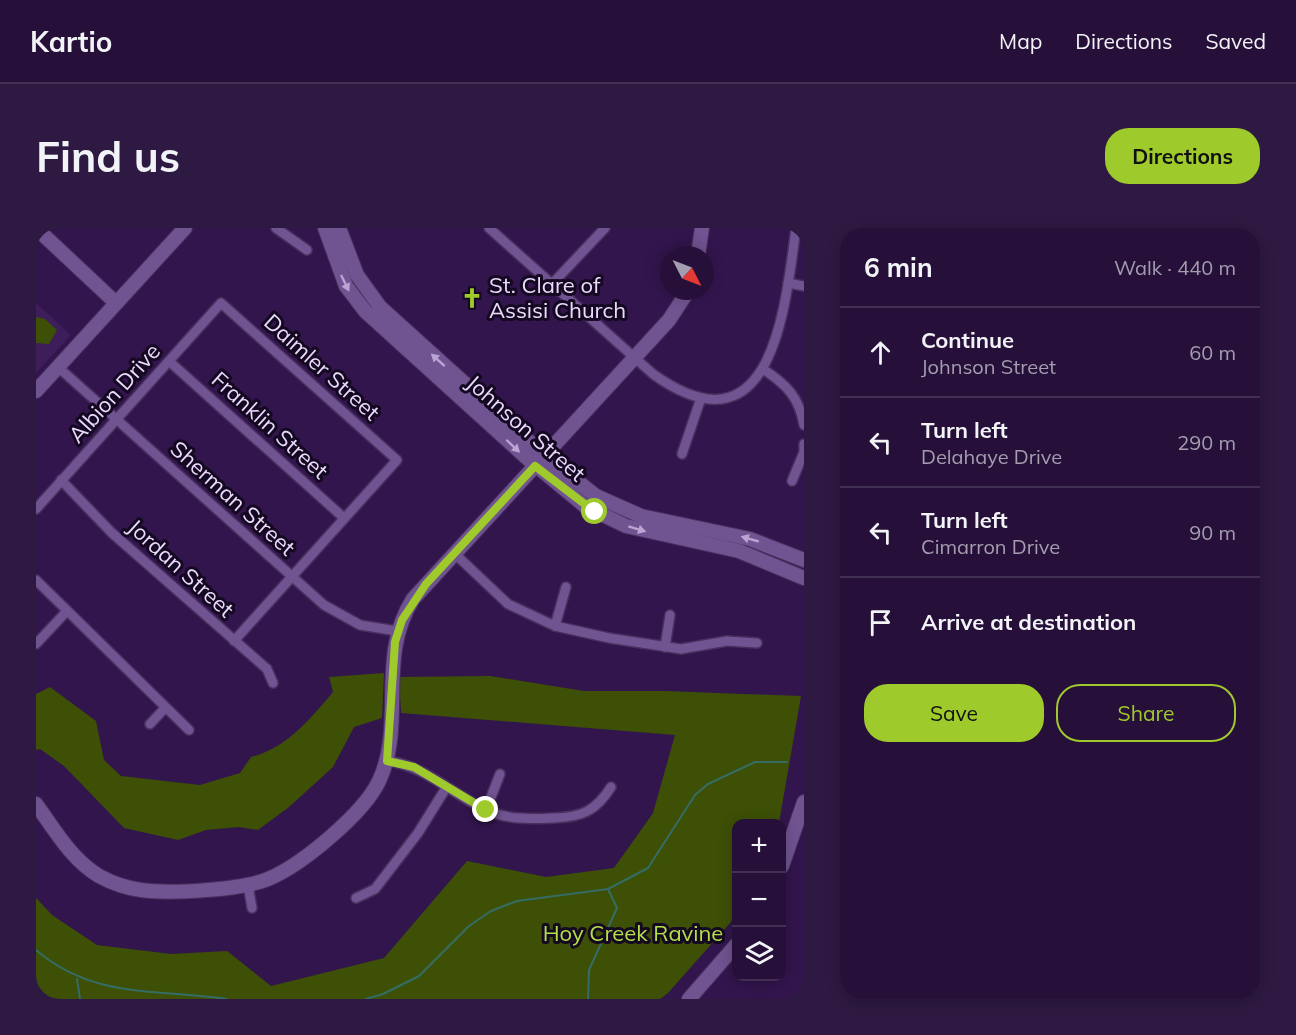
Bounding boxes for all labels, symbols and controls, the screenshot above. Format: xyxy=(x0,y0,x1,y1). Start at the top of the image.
text: Kartio xyxy=(30,24,112,59)
text: Map xyxy=(999,28,1042,54)
text: Directions xyxy=(1075,28,1172,54)
text: Saved xyxy=(1205,28,1266,54)
button: Directions xyxy=(1105,128,1260,184)
text: Find us xyxy=(36,130,180,183)
north arrow xyxy=(660,246,714,300)
text: 6 min xyxy=(864,251,933,284)
text: Walk · 440 m xyxy=(1114,255,1236,280)
place label: St. Clare of Assisi Church xyxy=(489,271,626,324)
one-way arrow xyxy=(341,274,350,291)
church icon: St. Clare of Assisi Church xyxy=(460,286,484,310)
street label: Daimler Street xyxy=(258,308,386,426)
text: Continue xyxy=(921,326,1014,354)
icon: ahead xyxy=(864,336,897,369)
street label: Albion Drive xyxy=(62,337,166,449)
text: 60 m xyxy=(1189,340,1236,365)
one-way arrow xyxy=(431,353,446,367)
text: Johnson Street xyxy=(921,354,1056,379)
street label: Franklin Street xyxy=(206,365,334,485)
street label: Johnson Street xyxy=(461,369,591,487)
text: Turn left xyxy=(921,416,1008,444)
icon: left xyxy=(864,426,897,459)
text: 290 m xyxy=(1177,430,1236,455)
street label: Sherman Street xyxy=(165,435,301,562)
one-way arrow xyxy=(505,439,520,452)
text: Delahaye Drive xyxy=(921,444,1062,469)
route start xyxy=(581,498,607,524)
text: Turn left xyxy=(921,506,1008,534)
street label: Jordan Street xyxy=(122,513,240,623)
icon: left xyxy=(864,516,897,549)
text: 90 m xyxy=(1189,520,1236,545)
one-way arrow xyxy=(628,525,646,534)
one-way arrow xyxy=(741,534,759,543)
text: Cimarron Drive xyxy=(921,534,1060,559)
icon: arrive xyxy=(864,606,897,639)
text: Arrive at destination xyxy=(921,608,1136,636)
button: Save xyxy=(864,684,1044,742)
button: Share xyxy=(1056,684,1236,742)
route end xyxy=(472,796,498,822)
map controls xyxy=(732,819,786,981)
button: + xyxy=(732,819,786,873)
button: − xyxy=(732,873,786,927)
park label: Hoy Creek Ravine xyxy=(543,919,723,947)
button: layers xyxy=(732,927,786,981)

